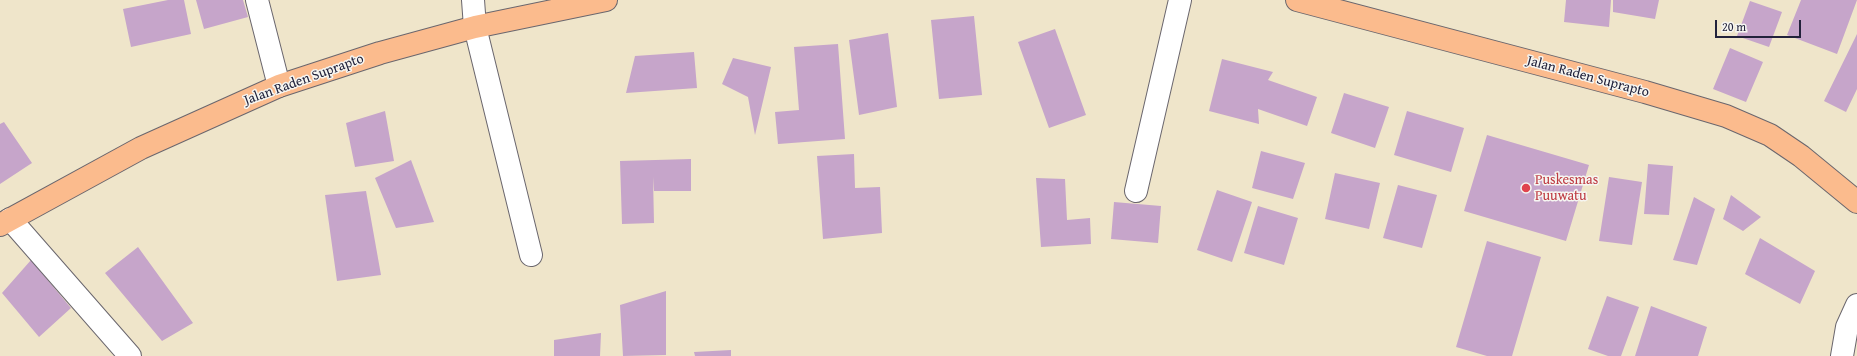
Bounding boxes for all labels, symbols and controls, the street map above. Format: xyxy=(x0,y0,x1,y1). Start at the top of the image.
scale bar xyxy=(1717,12,1803,38)
text: 20 m xyxy=(1722,18,1746,35)
street label: Jalan Raden Suprapto xyxy=(242,51,366,109)
street label: Jalan Raden Suprapto xyxy=(1525,53,1651,101)
place label: Puskesmas Puuwatu xyxy=(1535,172,1598,204)
marker: Puskesmas Puuwatu xyxy=(1520,182,1532,194)

